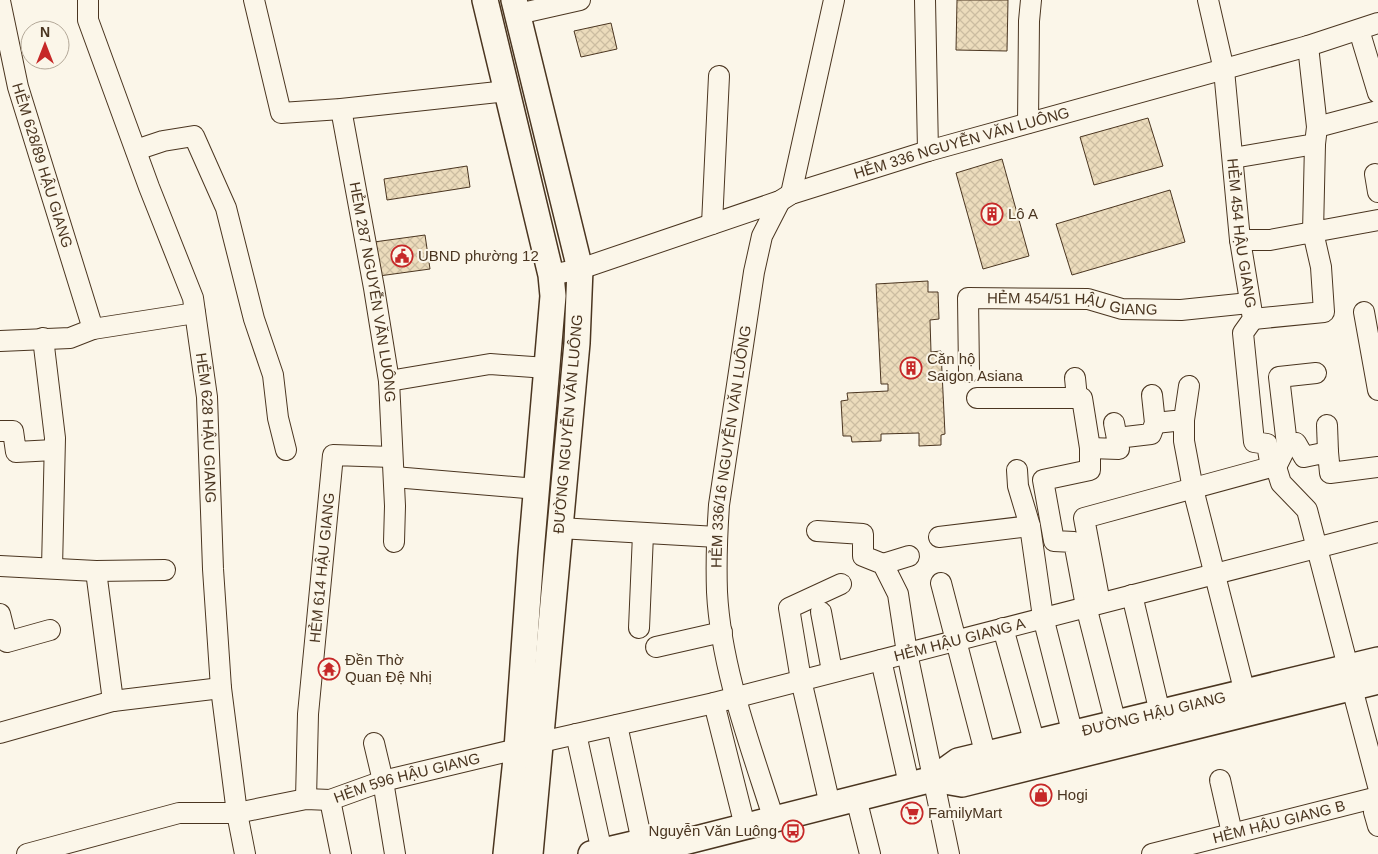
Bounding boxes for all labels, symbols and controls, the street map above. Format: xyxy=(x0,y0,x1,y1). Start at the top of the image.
north arrow xyxy=(20,20,70,70)
text: N xyxy=(40,24,50,40)
street label: HẺM 628/89 HẬU GIANG xyxy=(9,81,76,250)
street label: HẺM 336 NGUYỄN VĂN LUÔNG xyxy=(852,103,1071,182)
street label: HẺM 454 HẬU GIANG xyxy=(1224,157,1260,309)
street label: HẺM 287 NGUYỄN VĂN LUÔNG xyxy=(347,180,399,403)
building icon: Lô A xyxy=(980,202,1004,226)
place label: Lô A xyxy=(1008,205,1038,222)
public building icon: UBND phường 12 xyxy=(390,244,414,268)
place label: UBND phường 12 xyxy=(418,247,539,264)
street label: HẺM 454/51 HẬU GIANG xyxy=(987,289,1158,318)
street label: ĐƯỜNG NGUYỄN VĂN LUÔNG xyxy=(549,314,586,534)
street label: HẺM 336/16 NGUYỄN VĂN LUÔNG xyxy=(708,324,754,568)
place label: Căn hộ Saigon Asiana xyxy=(927,350,1024,384)
street label: HẺM 628 HẬU GIANG xyxy=(193,352,220,504)
building icon: Căn hộ Saigon Asiana xyxy=(899,356,923,380)
street label: HẺM 614 HẬU GIANG xyxy=(306,492,337,644)
street label: HẺM HẬU GIANG A xyxy=(892,614,1027,664)
place label: Đền Thờ Quan Đệ Nhị xyxy=(345,651,432,685)
temple icon: Đền Thờ Quan Đệ Nhị xyxy=(317,657,341,681)
street label: ĐƯỜNG HẬU GIANG xyxy=(1080,688,1227,739)
street label: HẺM 596 HẬU GIANG xyxy=(331,749,481,806)
shop icon: Hogi xyxy=(1029,783,1053,807)
place label: Hogi xyxy=(1057,786,1088,803)
street label: HẺM HẬU GIANG B xyxy=(1211,797,1347,846)
supermarket icon: FamilyMart xyxy=(900,801,924,825)
place label: FamilyMart xyxy=(928,804,1003,821)
bus stop icon: Nguyễn Văn Luông xyxy=(781,819,805,843)
place label: Nguyễn Văn Luông xyxy=(649,822,777,839)

